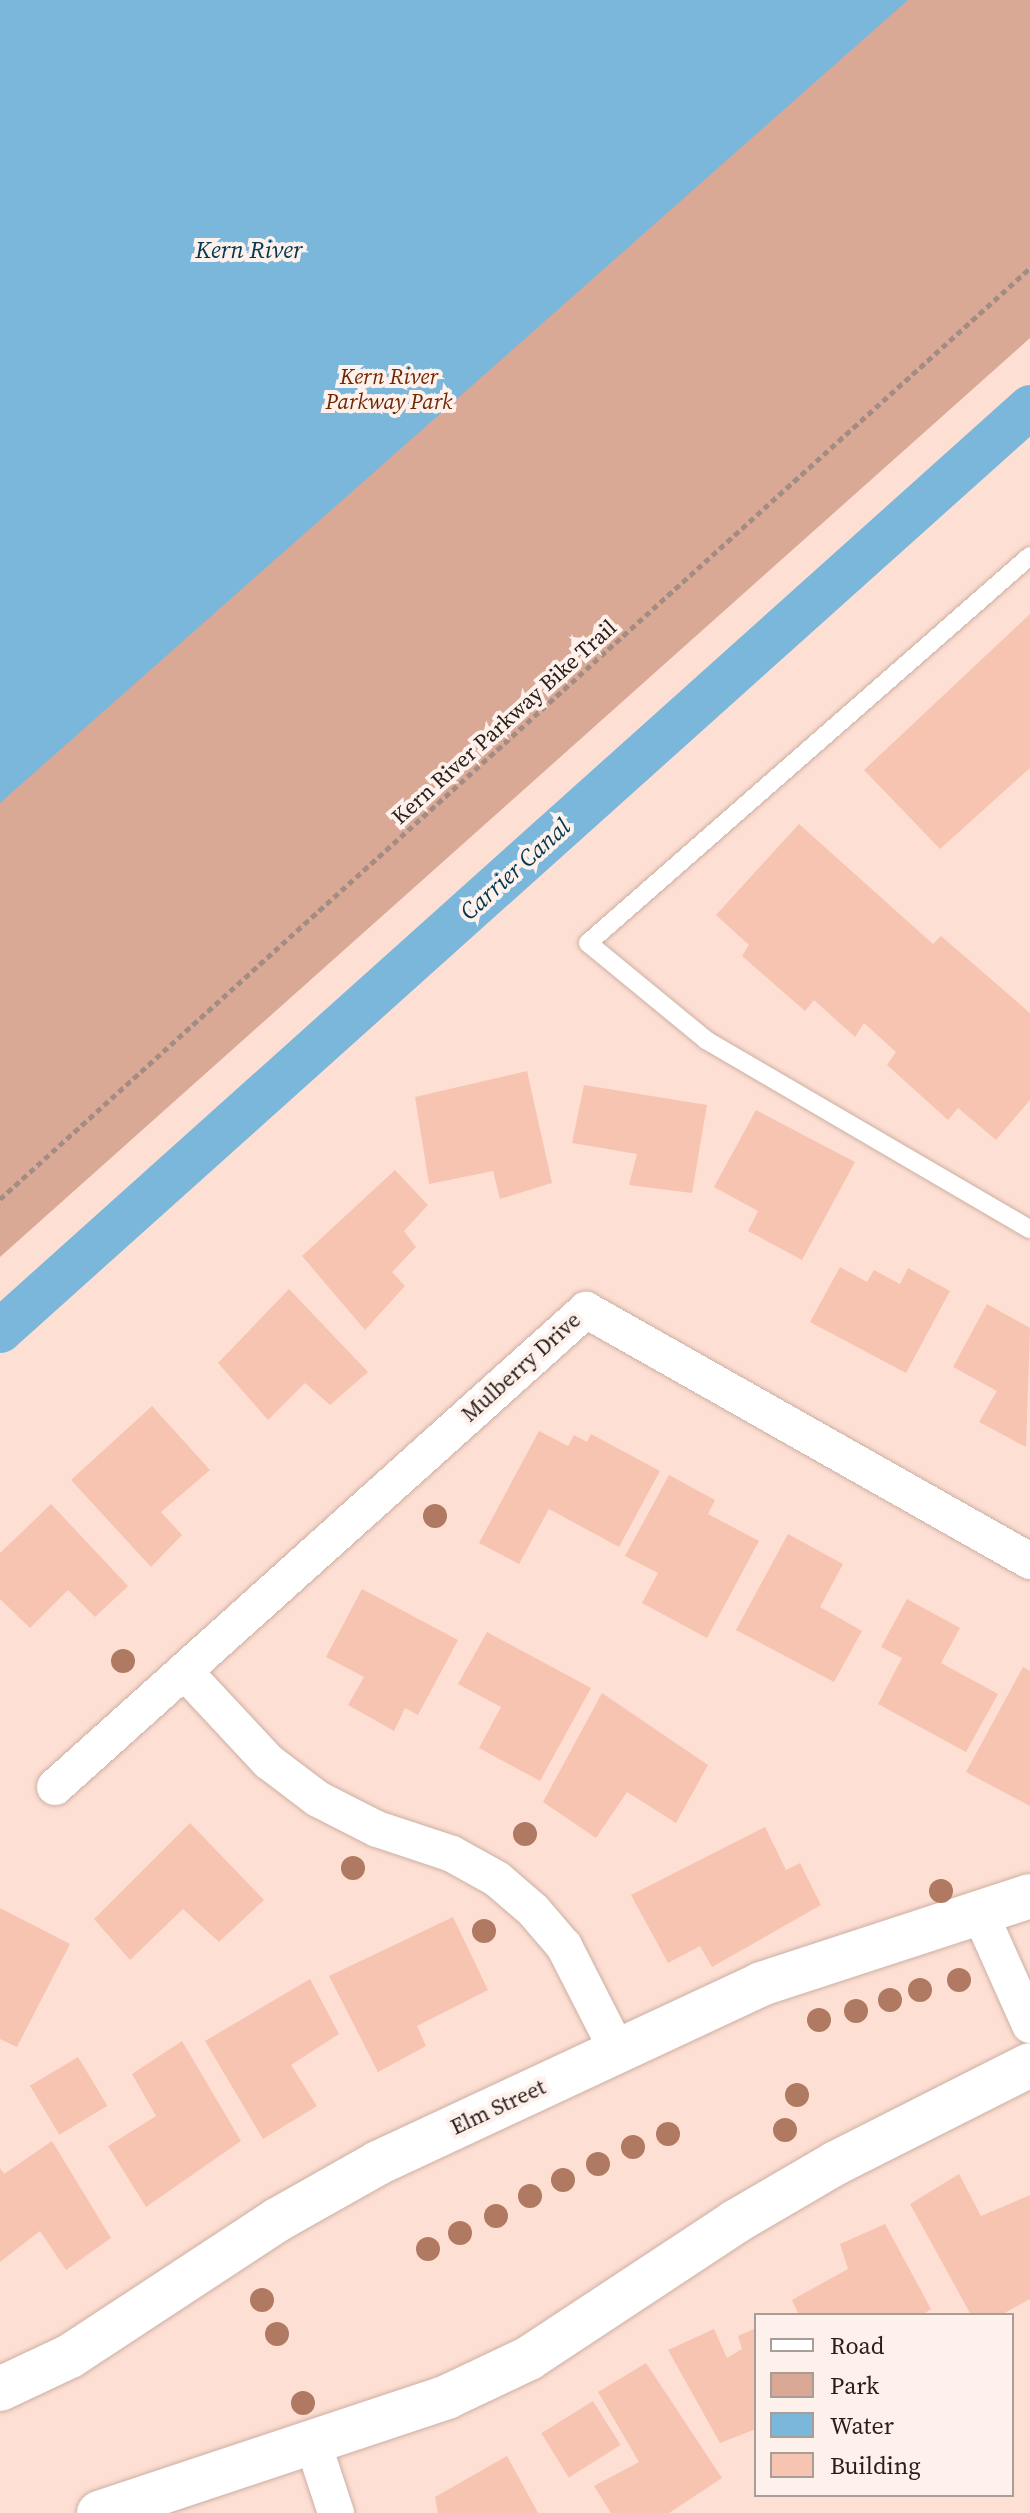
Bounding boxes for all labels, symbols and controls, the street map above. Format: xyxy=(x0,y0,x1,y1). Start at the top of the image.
water label: Kern River xyxy=(195,236,303,264)
park label: Kern River Parkway Park xyxy=(326,363,452,414)
street label: Kern River Parkway Bike Trail xyxy=(386,614,622,830)
water label: Carrier Canal xyxy=(454,812,576,926)
street label: Mulberry Drive xyxy=(456,1307,586,1427)
street label: Elm Street xyxy=(446,2074,550,2140)
legend xyxy=(754,2313,1014,2497)
text: Road xyxy=(830,2329,884,2362)
text: Park xyxy=(830,2369,879,2402)
text: Water xyxy=(830,2409,894,2442)
text: Building xyxy=(830,2449,921,2482)

